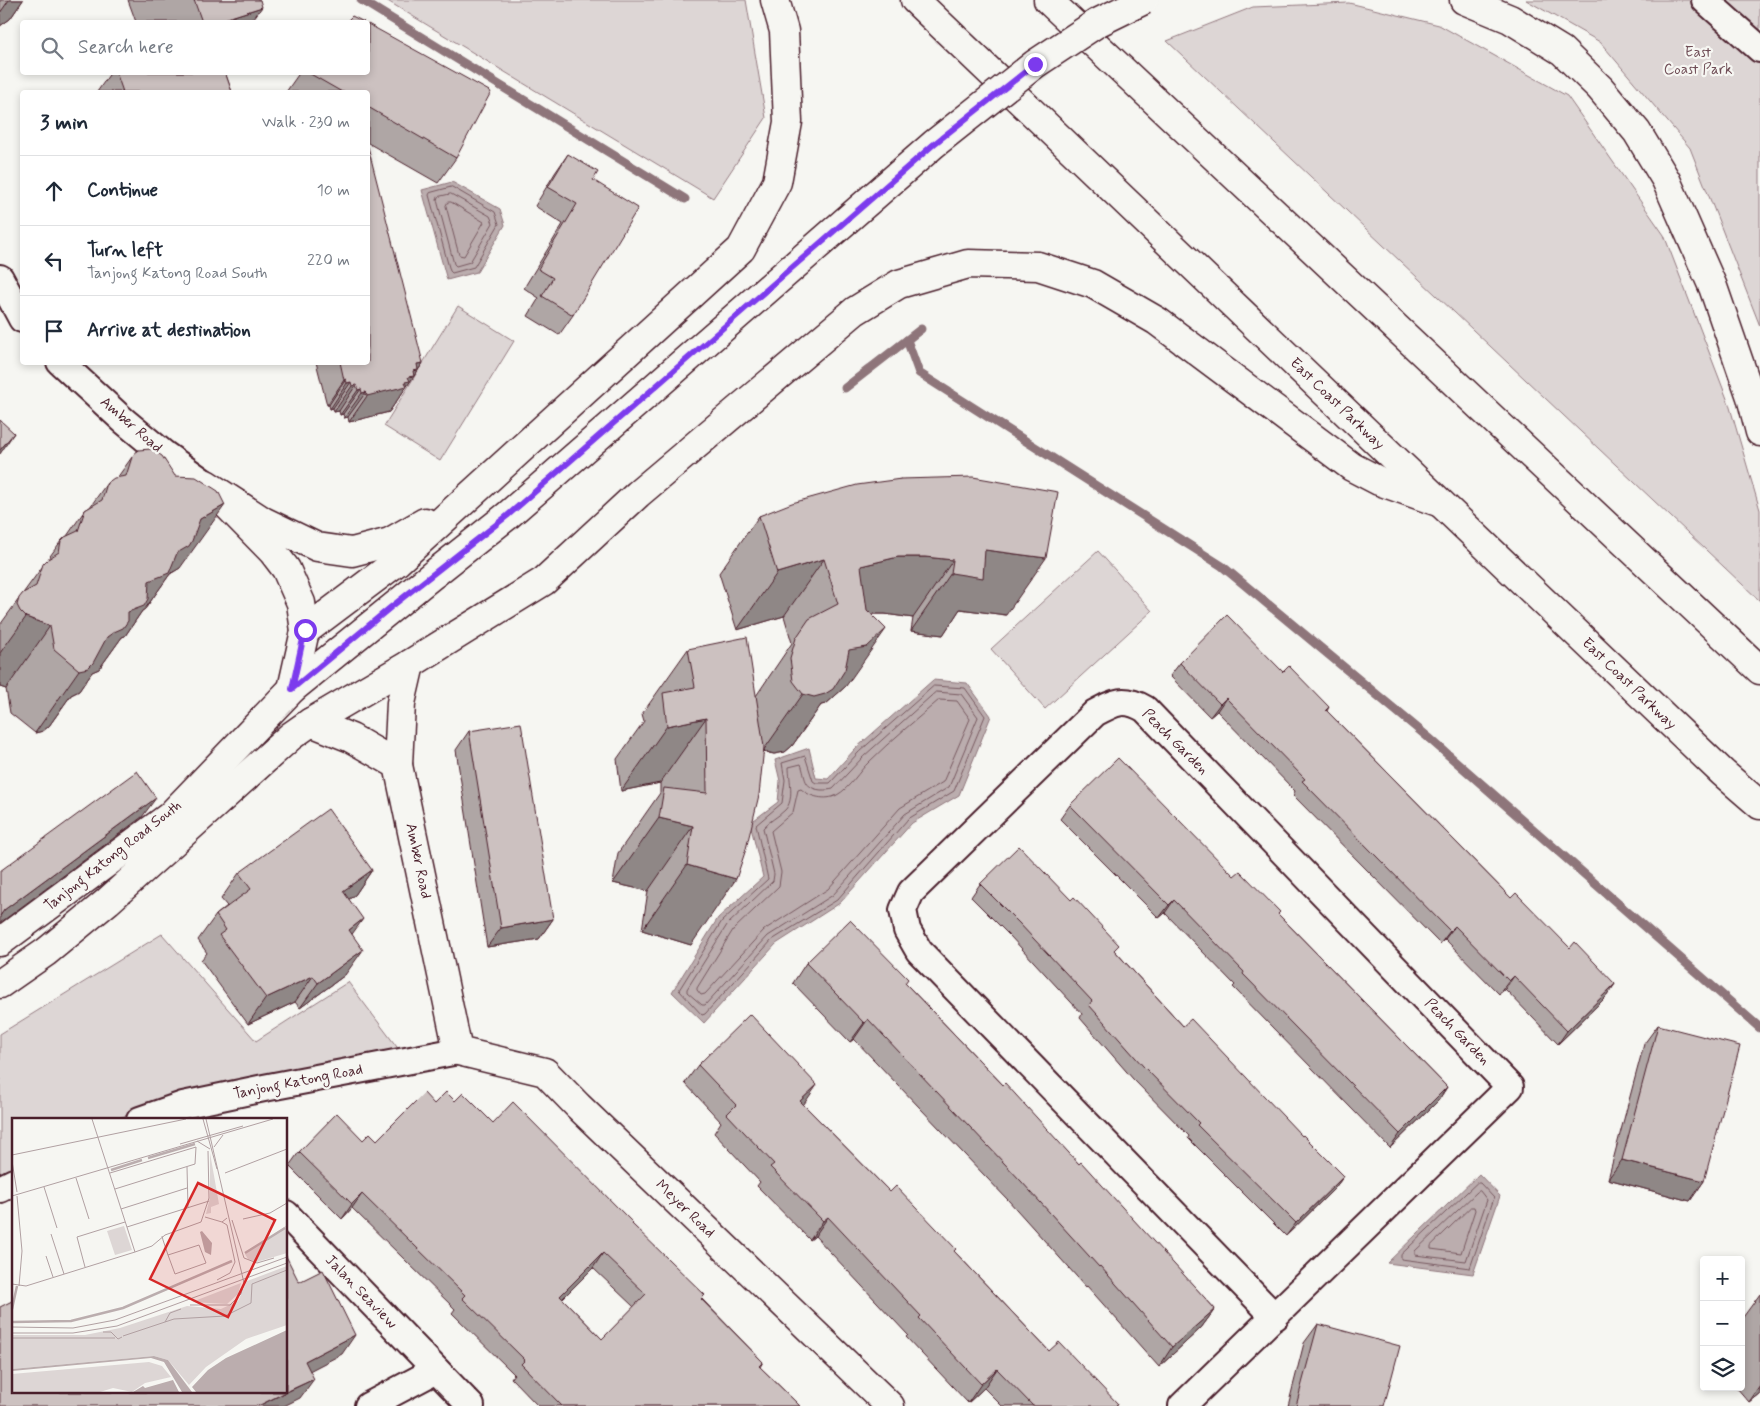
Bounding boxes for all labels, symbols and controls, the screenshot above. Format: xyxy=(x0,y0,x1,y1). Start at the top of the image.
search box xyxy=(20,20,370,75)
icon: search xyxy=(38,34,66,62)
text: Search here xyxy=(78,35,174,60)
park label: East Coast Park xyxy=(1664,43,1732,80)
route end xyxy=(1024,53,1047,76)
text: 3 min xyxy=(40,109,88,137)
text: Walk · 230 m xyxy=(262,112,350,133)
icon: ahead xyxy=(40,177,68,205)
text: Continue xyxy=(87,178,158,203)
text: 10 m xyxy=(317,180,350,201)
text: Turn left xyxy=(87,238,163,263)
icon: left xyxy=(40,247,68,275)
text: 220 m xyxy=(307,250,350,271)
text: Tanjong Katong Road South xyxy=(87,263,267,284)
icon: arrive xyxy=(40,317,68,345)
text: Arrive at destination xyxy=(87,318,251,343)
street label: East Coast Parkway xyxy=(1285,354,1389,455)
street label: Amber Road xyxy=(96,392,166,458)
route start xyxy=(294,619,317,642)
street label: East Coast Parkway xyxy=(1577,634,1681,735)
street label: Peach Garden xyxy=(1137,704,1213,780)
street label: Tanjong Katong Road South xyxy=(40,796,186,917)
street label: Amber Road xyxy=(400,821,436,901)
street label: Peach Garden xyxy=(1420,994,1494,1070)
street label: Tanjong Katong Road xyxy=(232,1060,365,1105)
inset map xyxy=(12,1118,288,1394)
street label: Meyer Road xyxy=(651,1175,719,1243)
street label: Jalan Seaview xyxy=(320,1251,402,1334)
map controls xyxy=(1700,1256,1745,1391)
button: + xyxy=(1700,1256,1745,1301)
button: − xyxy=(1700,1301,1745,1346)
button: layers xyxy=(1700,1346,1745,1391)

